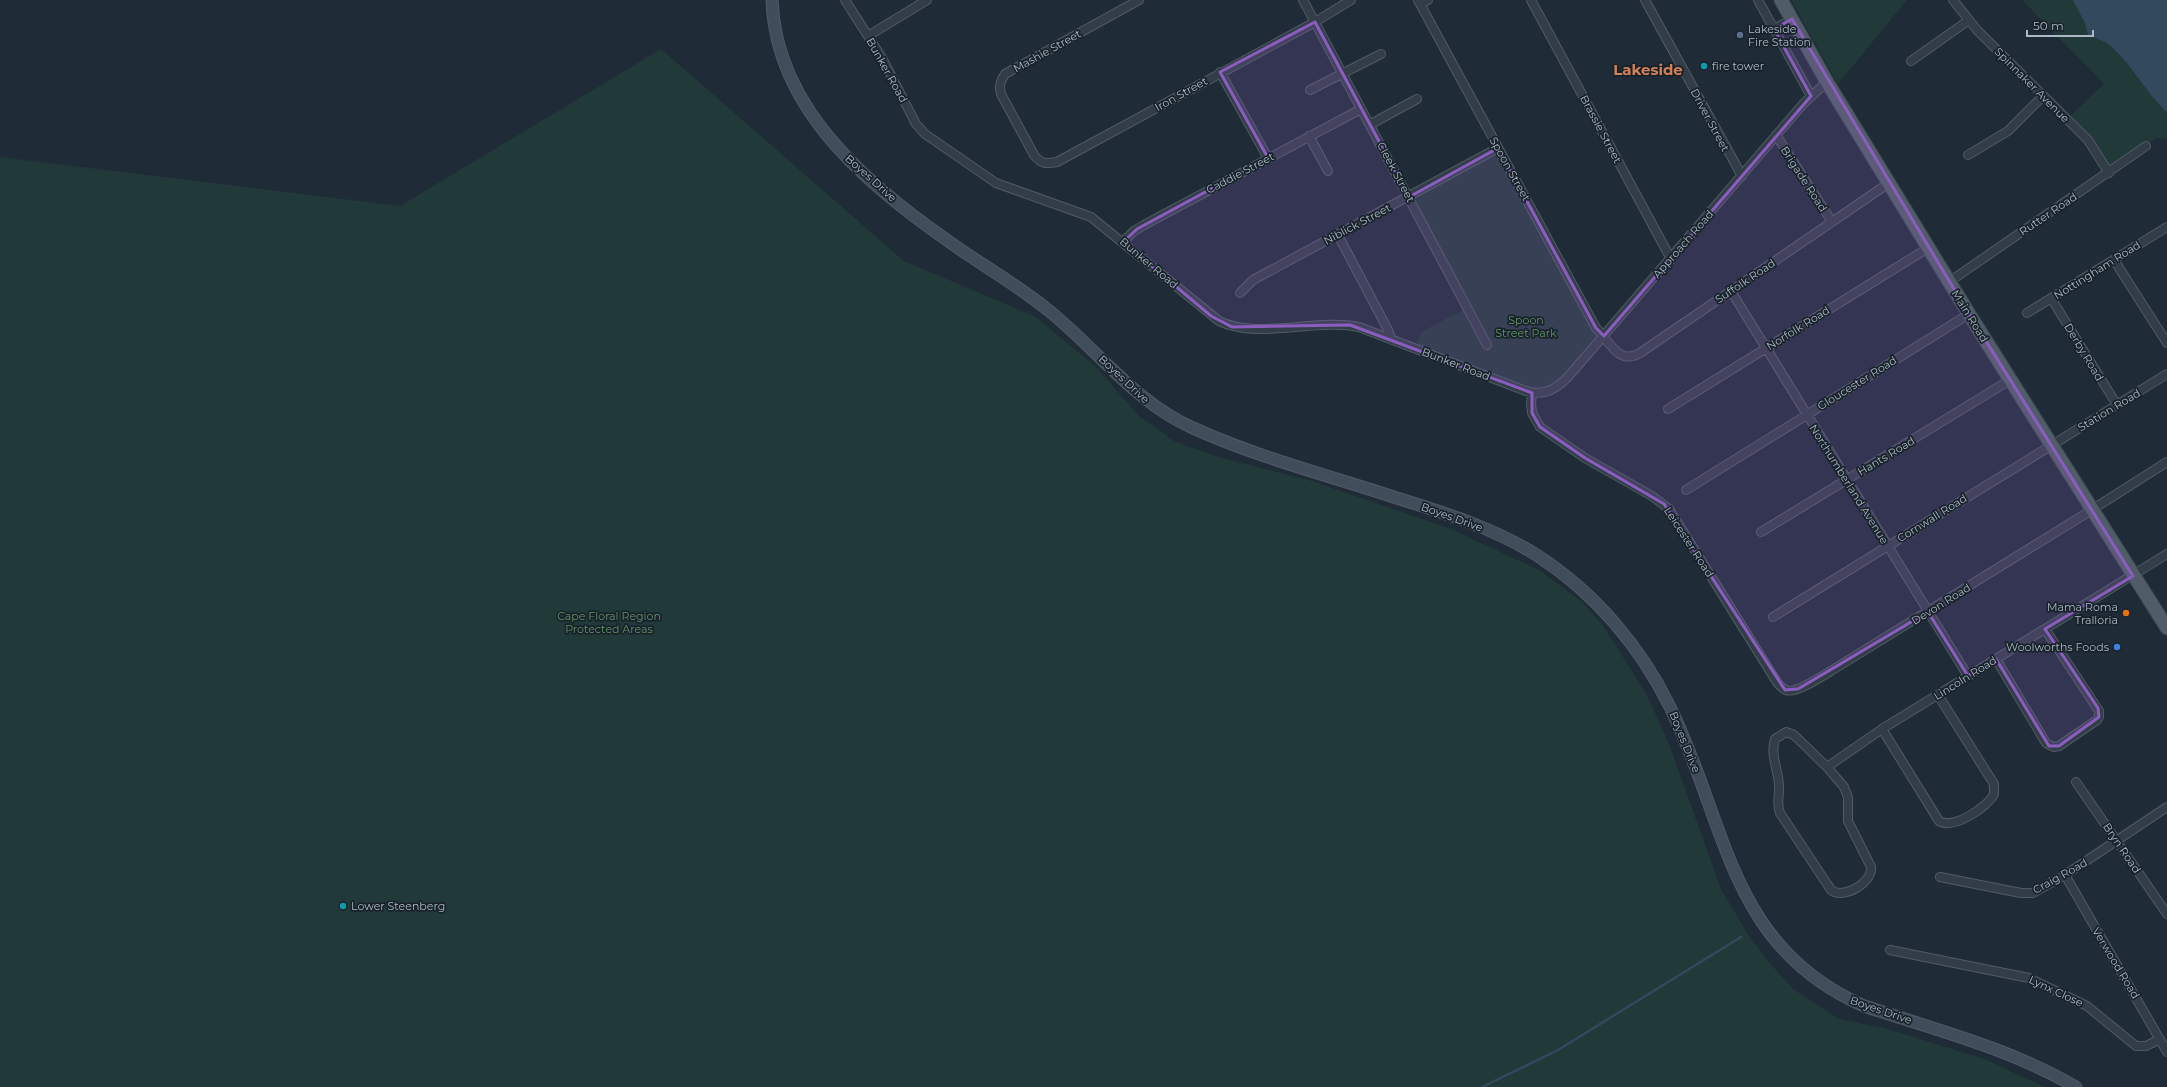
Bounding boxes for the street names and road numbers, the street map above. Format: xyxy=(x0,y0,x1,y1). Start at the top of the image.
street label: Mashie Street xyxy=(1011,26,1084,75)
street label: Bunker Road xyxy=(863,35,911,105)
street label: Spinnaker Avenue xyxy=(1992,45,2073,126)
street label: Iron Street xyxy=(1152,74,1210,114)
street label: Driver Street xyxy=(1688,86,1733,154)
street label: Brassie Street xyxy=(1577,92,1625,166)
street label: Spoon Street xyxy=(1487,134,1534,204)
street label: Cleek Street xyxy=(1374,139,1418,205)
street label: Brigade Road xyxy=(1778,144,1830,214)
street label: Caddie Street xyxy=(1204,149,1277,197)
street label: Boyes Drive xyxy=(842,151,900,205)
street label: Rutter Road xyxy=(2016,190,2080,238)
street label: Niblick Street xyxy=(1321,200,1393,248)
street label: Approach Road xyxy=(1650,207,1716,281)
street label: Bunker Road xyxy=(1117,234,1181,292)
street label: Nottingham Road xyxy=(2051,238,2143,302)
street label: Suffolk Road xyxy=(1712,256,1778,306)
street label: Main Road xyxy=(1948,287,1992,345)
street label: Norfolk Road xyxy=(1764,303,1832,353)
street label: Derby Road xyxy=(2061,321,2107,383)
street label: Bunker Road xyxy=(1420,345,1492,383)
street label: Boyes Drive xyxy=(1096,352,1153,406)
street label: Gloucester Road xyxy=(1815,353,1899,413)
street label: Station Road xyxy=(2075,386,2143,434)
street label: Northumberland Avenue xyxy=(1806,422,1892,547)
street label: Hants Road xyxy=(1855,433,1917,479)
street label: Cornwall Road xyxy=(1895,491,1969,545)
street label: Boyes Drive xyxy=(1419,499,1485,535)
street label: Leicester Road xyxy=(1661,504,1717,580)
street label: Devon Road xyxy=(1909,580,1973,628)
street label: Lincoln Road xyxy=(1931,653,1999,703)
street label: Boyes Drive xyxy=(1666,709,1704,775)
street label: Bryn Road xyxy=(2100,820,2144,876)
street label: Craig Road xyxy=(2030,855,2090,897)
street label: Verwood Road xyxy=(2089,925,2143,1001)
street label: Lynx Close xyxy=(2027,972,2086,1010)
street label: Boyes Drive xyxy=(1848,993,1914,1027)

